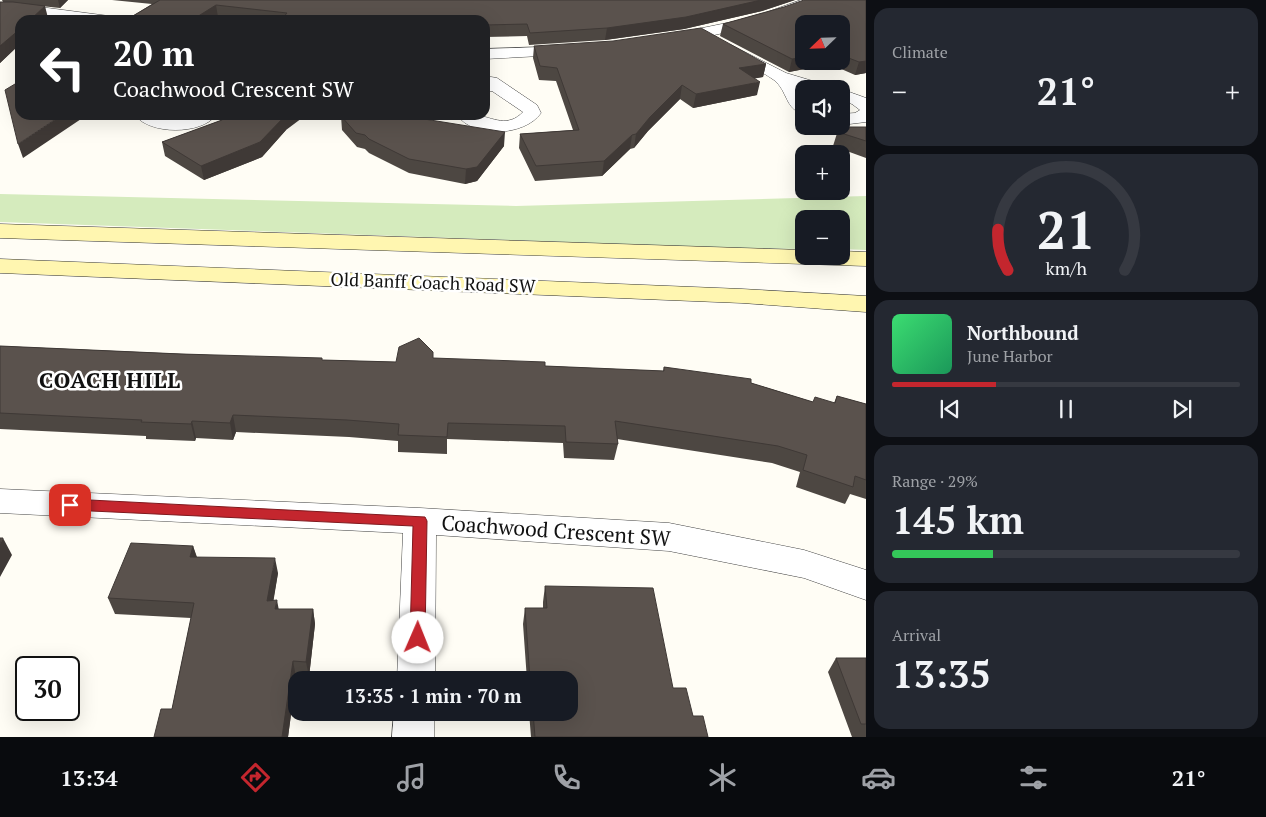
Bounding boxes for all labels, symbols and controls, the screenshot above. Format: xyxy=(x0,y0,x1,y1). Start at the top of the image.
north arrow xyxy=(795,15,850,70)
map controls xyxy=(795,15,850,265)
text: 20 m xyxy=(113,30,194,76)
icon: left xyxy=(30,35,95,100)
text: Climate xyxy=(892,41,948,63)
text: 21° xyxy=(1037,66,1095,116)
text: − xyxy=(892,73,907,110)
text: + xyxy=(1225,73,1240,110)
text: Coachwood Crescent SW xyxy=(113,74,354,103)
button: sound xyxy=(795,80,850,135)
button: + xyxy=(795,145,850,200)
text: 21 xyxy=(1037,195,1095,264)
button: − xyxy=(795,210,850,265)
text: km/h xyxy=(1045,256,1087,280)
street label: Old Banff Coach Road SW xyxy=(330,266,536,298)
text: Northbound xyxy=(967,320,1079,345)
text: June Harbor xyxy=(967,345,1053,367)
district label: COACH HILL xyxy=(39,365,181,394)
icon: previous xyxy=(936,395,964,423)
icon: pause xyxy=(1052,395,1080,423)
icon: next xyxy=(1168,395,1196,423)
text: Range · 29% xyxy=(892,470,978,492)
pin xyxy=(49,484,91,526)
icon: arrive xyxy=(56,491,84,519)
text: 145 km xyxy=(892,495,1024,545)
street label: Coachwood Crescent SW xyxy=(440,508,672,552)
position arrow xyxy=(391,611,443,663)
text: Arrival xyxy=(892,624,941,646)
text: 13:35 xyxy=(892,649,991,699)
speed limit sign: 30 xyxy=(15,656,80,721)
text: 13:35 · 1 min · 70 m xyxy=(344,683,522,708)
icon: directions xyxy=(238,760,273,795)
icon: music xyxy=(394,760,429,795)
icon: phone xyxy=(549,760,584,795)
icon: climate xyxy=(705,760,740,795)
icon: car xyxy=(861,760,896,795)
icon: filters xyxy=(1016,760,1051,795)
text: 13:34 xyxy=(60,763,118,792)
text: 21° xyxy=(1172,763,1206,792)

